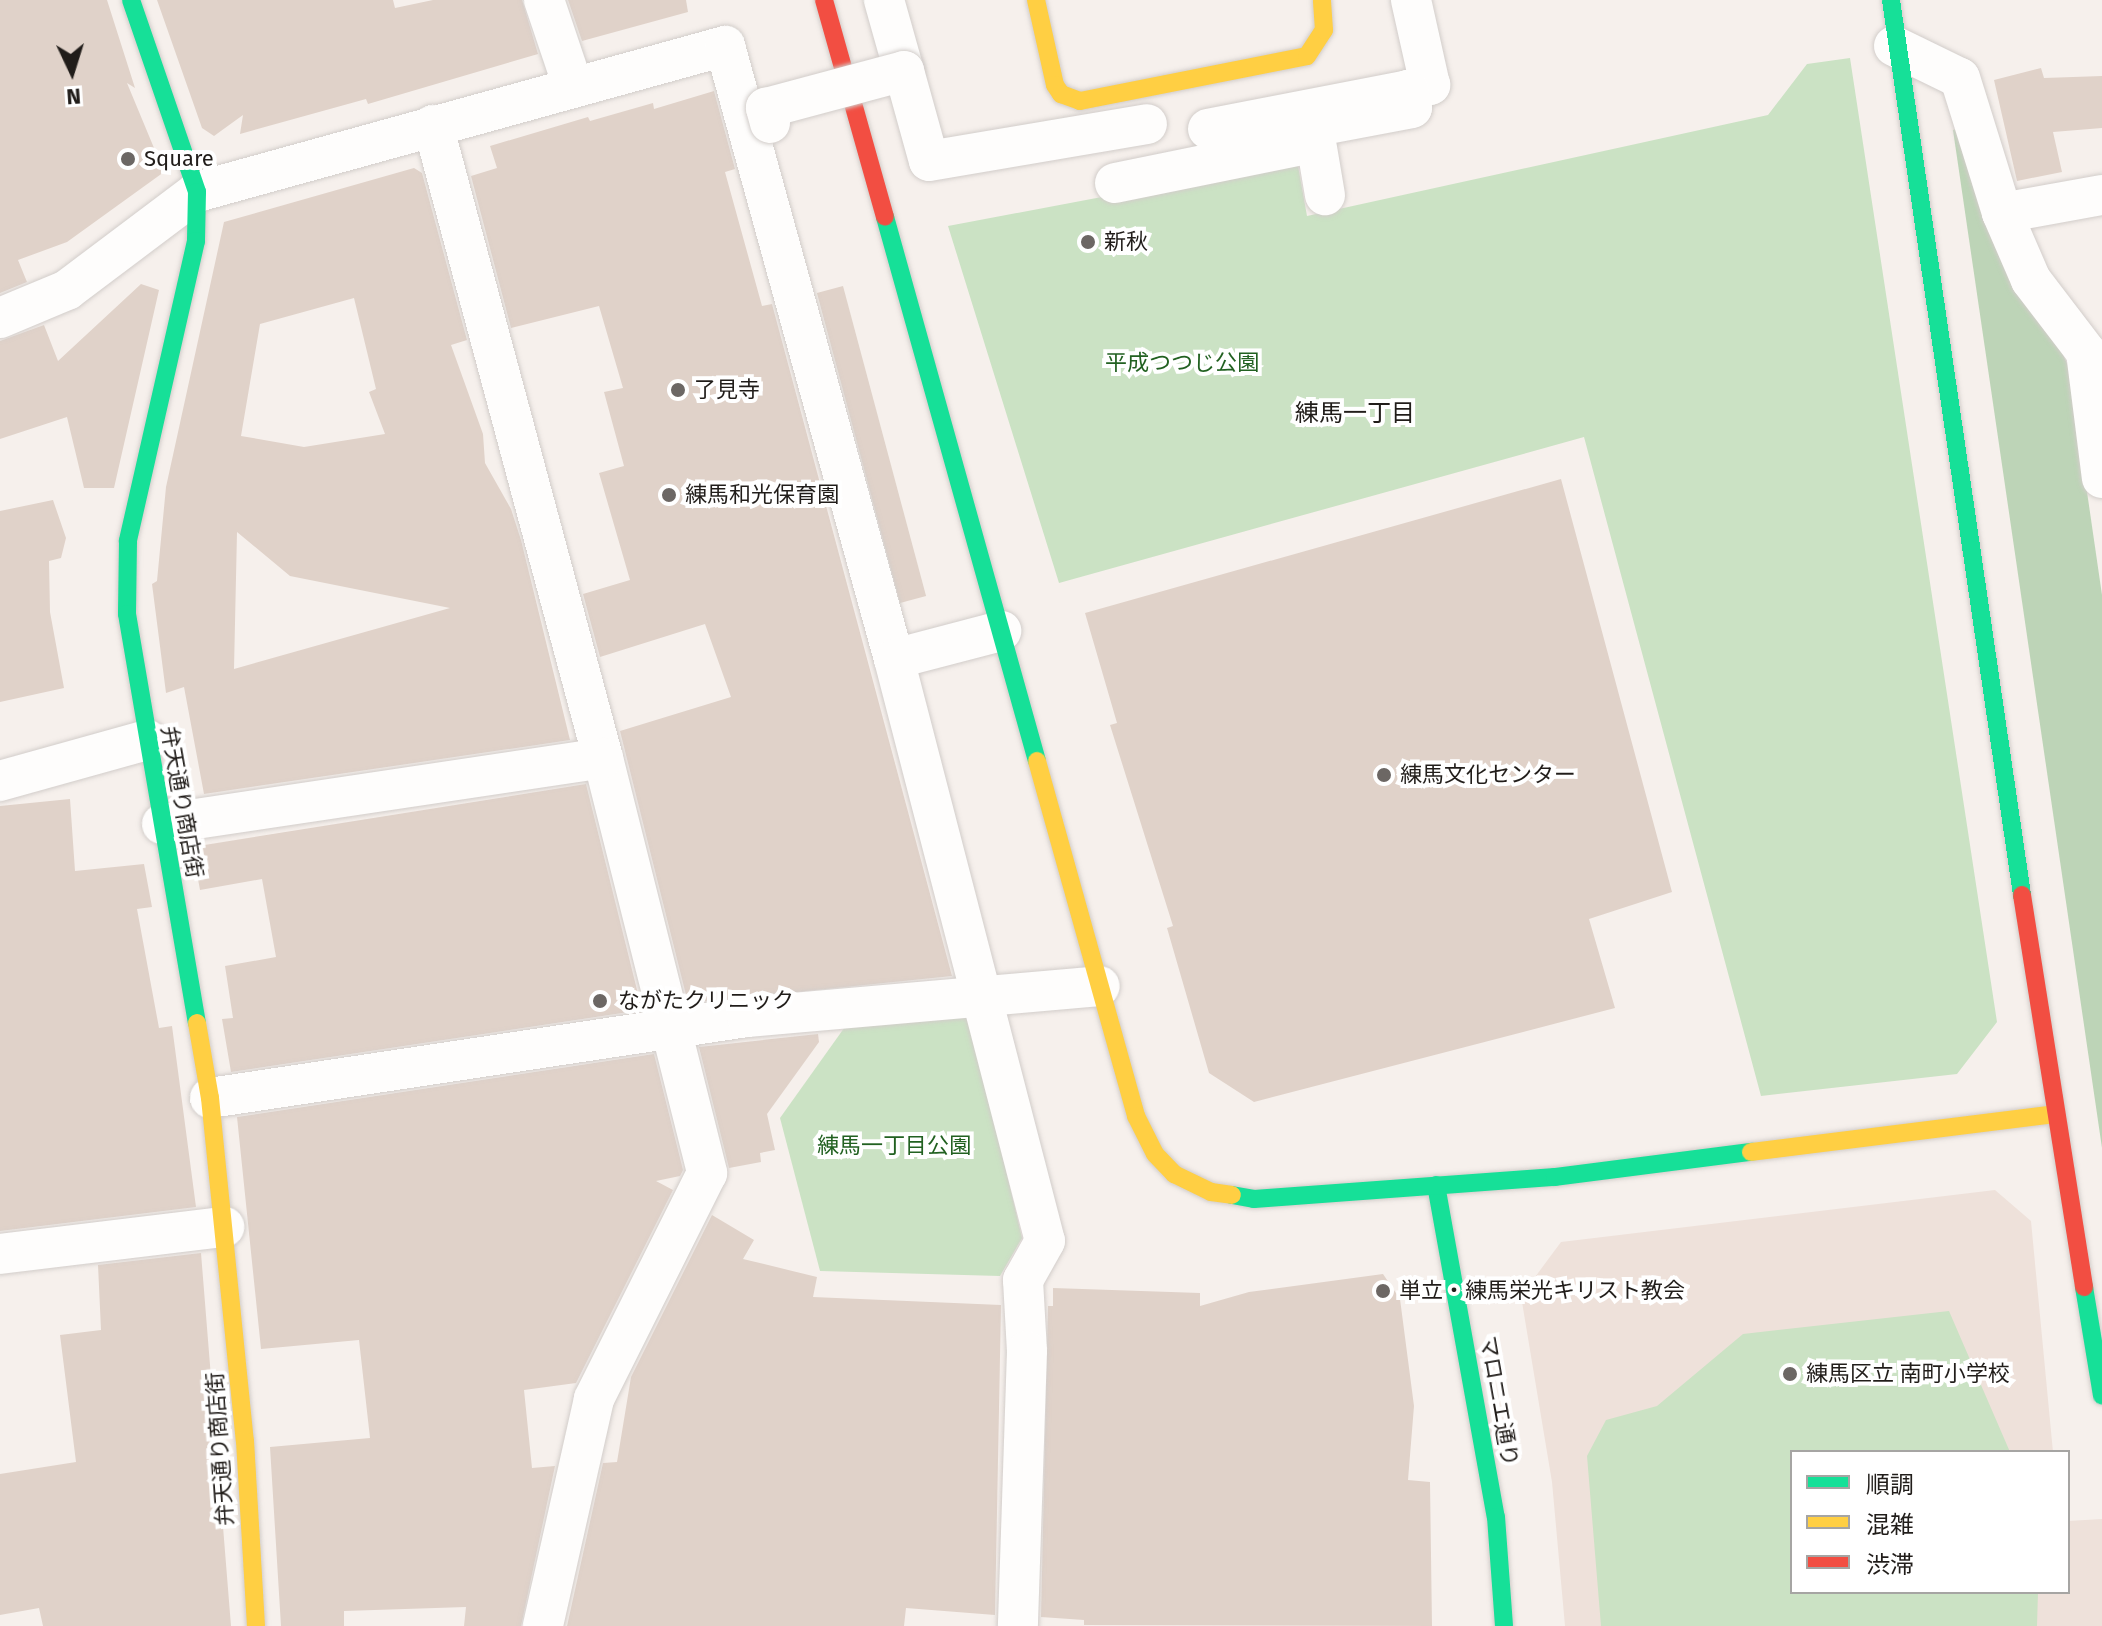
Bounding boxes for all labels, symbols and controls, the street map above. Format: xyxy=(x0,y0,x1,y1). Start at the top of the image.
north arrow xyxy=(32,32,112,112)
text: N xyxy=(65,82,82,110)
place label: Square xyxy=(144,146,214,172)
marker: Square xyxy=(119,150,137,168)
place label: 新秋 xyxy=(1104,229,1148,255)
marker: 新秋 xyxy=(1079,233,1097,251)
park label: 平成つつじ公園 xyxy=(1105,350,1259,376)
place label: 了見寺 xyxy=(694,377,760,403)
marker: 了見寺 xyxy=(669,381,687,399)
district label: 練馬一丁目 xyxy=(1295,400,1415,428)
place label: 練馬和光保育園 xyxy=(685,482,839,508)
marker: 練馬和光保育園 xyxy=(660,486,678,504)
street label: 弁天通り商店街 xyxy=(156,724,208,880)
place label: 練馬文化センター xyxy=(1400,762,1576,788)
marker: 練馬文化センター xyxy=(1375,766,1393,784)
place label: ながたクリニック xyxy=(618,988,794,1014)
marker: ながたクリニック xyxy=(589,990,611,1012)
park label: 練馬一丁目公園 xyxy=(817,1133,971,1159)
place label: 単立・練馬栄光キリスト教会 xyxy=(1399,1278,1685,1304)
marker: 単立・練馬栄光キリスト教会 xyxy=(1374,1282,1392,1300)
street label: マロニエ通り xyxy=(1475,1334,1523,1468)
place label: 練馬区立 南町小学校 xyxy=(1806,1361,2010,1387)
marker: 練馬区立 南町小学校 xyxy=(1781,1365,1799,1383)
street label: 弁天通り商店街 xyxy=(201,1371,239,1527)
legend xyxy=(1790,1450,2070,1594)
text: 順調 xyxy=(1866,1471,1914,1499)
text: 混雑 xyxy=(1866,1511,1914,1539)
text: 渋滞 xyxy=(1866,1551,1914,1579)

